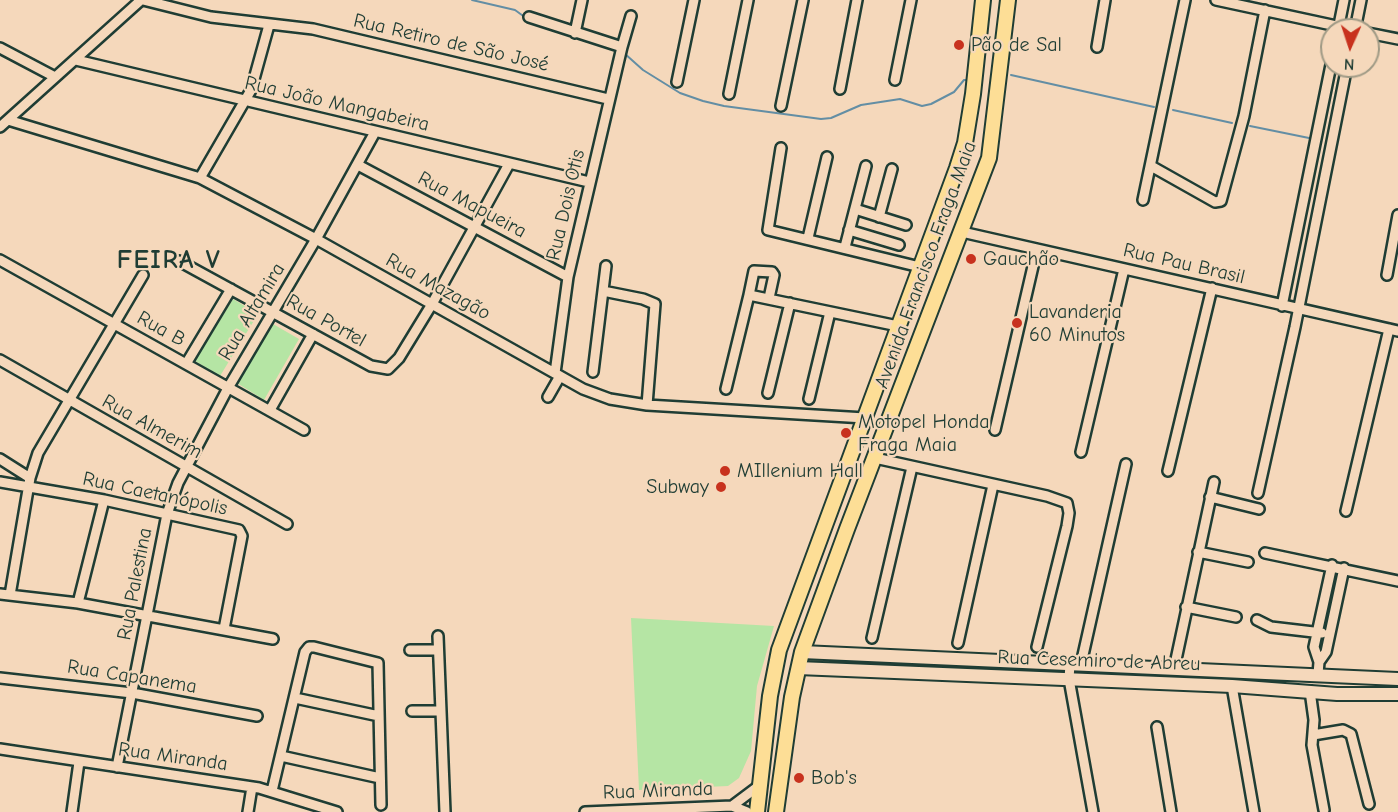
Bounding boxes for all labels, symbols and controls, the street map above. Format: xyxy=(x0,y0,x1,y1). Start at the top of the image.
street label: Rua Retiro de São José xyxy=(351,9,551,77)
north arrow xyxy=(1320,18,1380,78)
place label: Pão de Sal xyxy=(971,33,1062,57)
marker: Pão de Sal xyxy=(952,38,966,52)
text: N xyxy=(1343,55,1355,73)
street label: Rua João Mangabeira xyxy=(242,71,432,137)
street label: Avenida Francisco Fraga Maia xyxy=(870,138,982,392)
street label: Rua Dois Otis xyxy=(542,147,590,263)
street label: Rua Mapueira xyxy=(414,166,530,244)
street label: Rua Pau Brasil xyxy=(1121,238,1247,290)
district label: FEIRA V xyxy=(117,245,221,277)
place label: Gauchão xyxy=(983,247,1059,271)
street label: Rua Mazagão xyxy=(381,248,495,326)
marker: Gauchão xyxy=(964,252,978,266)
street label: Rua Altamira xyxy=(214,259,290,365)
street label: Rua Portel xyxy=(282,289,370,353)
place label: Lavanderia 60 Minutos xyxy=(1029,300,1125,347)
street label: Rua B xyxy=(133,306,189,352)
marker: Lavanderia 60 Minutos xyxy=(1010,316,1024,330)
street label: Rua Almerim xyxy=(98,390,206,464)
place label: Motopel Honda Fraga Maia xyxy=(858,410,990,457)
marker: Motopel Honda Fraga Maia xyxy=(839,426,853,440)
place label: MIllenium Hall xyxy=(737,459,863,483)
marker: MIllenium Hall xyxy=(718,464,732,478)
street label: Rua Caetanópolis xyxy=(80,467,230,521)
place label: Subway xyxy=(646,475,709,499)
marker: Subway xyxy=(714,480,728,494)
street label: Rua Palestina xyxy=(112,526,158,642)
street label: Rua Cesemiro de Abreu xyxy=(997,645,1201,677)
street label: Rua Capanema xyxy=(66,655,198,699)
street label: Rua Miranda xyxy=(117,737,229,777)
place label: Bob's xyxy=(811,766,857,790)
marker: Bob's xyxy=(792,771,806,785)
street label: Rua Miranda xyxy=(602,777,714,805)

